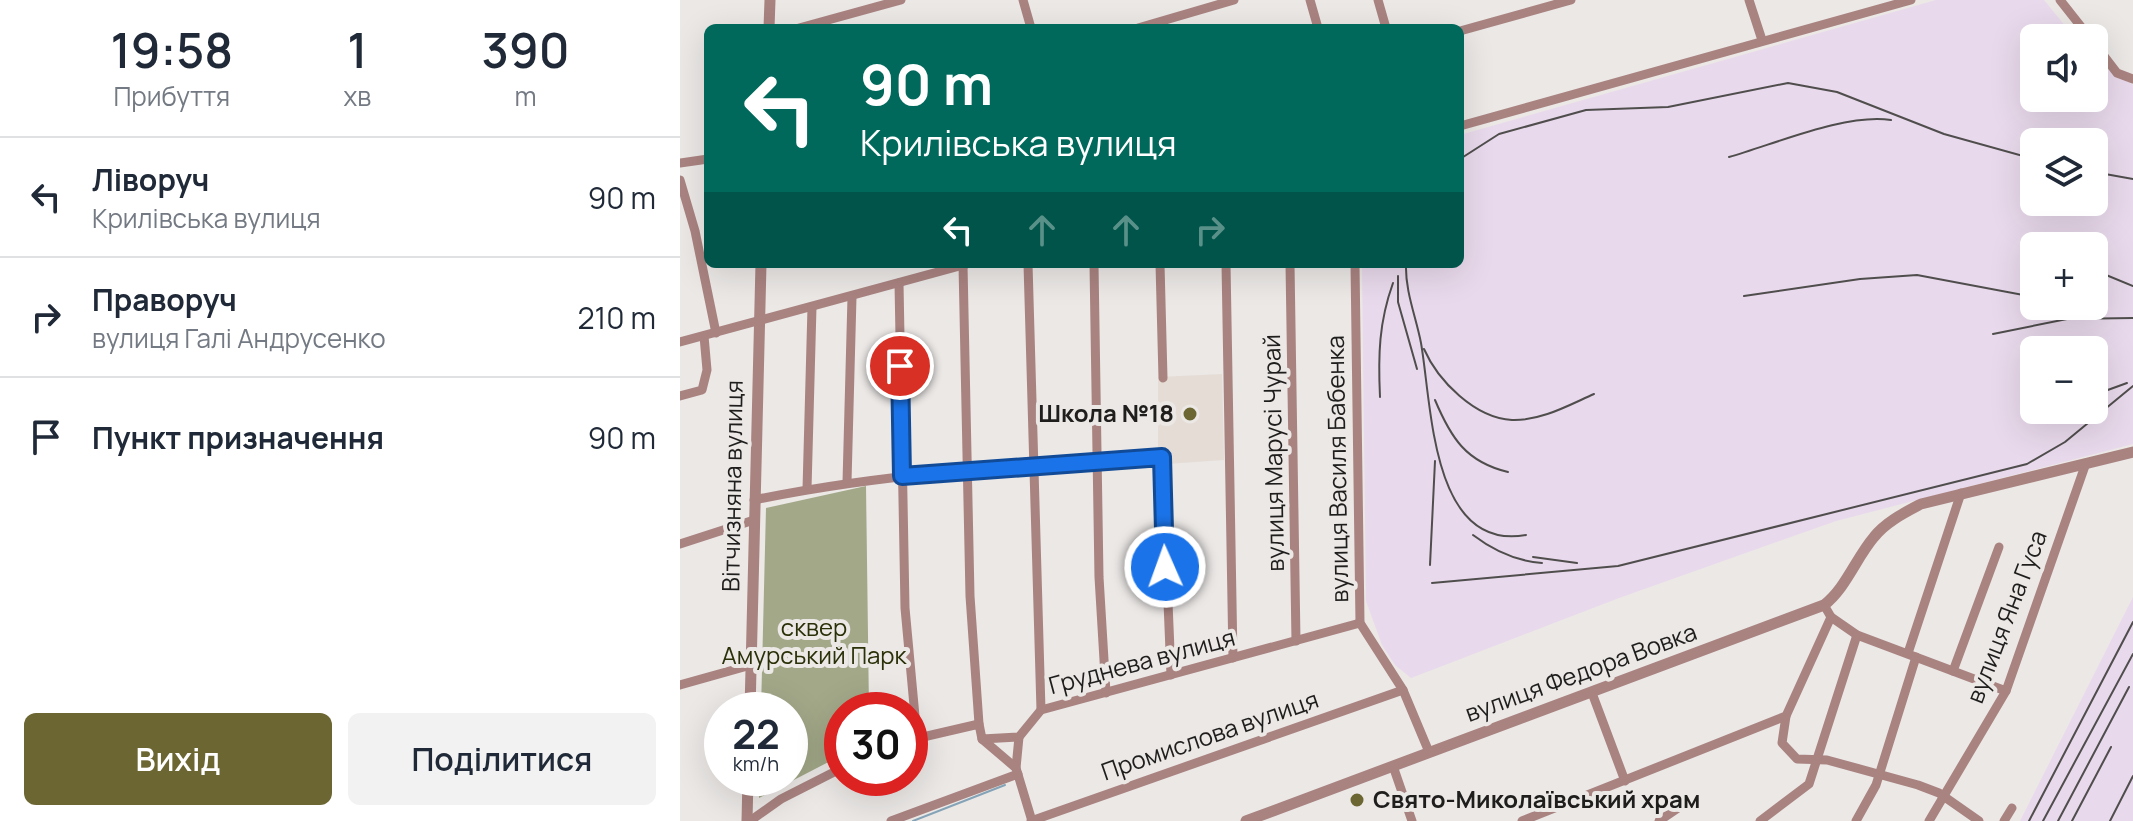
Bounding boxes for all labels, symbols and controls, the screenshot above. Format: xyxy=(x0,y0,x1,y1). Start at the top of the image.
text: 19:58 xyxy=(110,17,233,82)
text: 1 xyxy=(347,17,367,82)
text: 390 xyxy=(481,17,570,82)
map controls xyxy=(2020,24,2108,424)
button: sound xyxy=(2020,24,2108,112)
text: 90 m xyxy=(860,45,993,122)
icon: left xyxy=(728,56,832,160)
text: Прибуття xyxy=(113,78,230,114)
text: хв xyxy=(343,78,371,114)
text: m xyxy=(515,78,537,114)
text: Крилівська вулиця xyxy=(860,118,1177,167)
button: layers xyxy=(2020,128,2108,216)
text: Ліворуч xyxy=(92,159,209,200)
icon: left xyxy=(24,175,68,219)
text: 90 m xyxy=(588,177,656,218)
text: Крилівська вулиця xyxy=(92,200,321,236)
icon: left xyxy=(936,208,980,252)
icon: ahead xyxy=(1020,208,1064,252)
icon: ahead xyxy=(1104,208,1148,252)
icon: right xyxy=(1188,208,1232,252)
button: + xyxy=(2020,232,2108,320)
text: Праворуч xyxy=(92,279,237,320)
icon: right xyxy=(24,295,68,339)
text: 210 m xyxy=(577,297,656,338)
text: вулиця Галі Андрусенко xyxy=(92,320,386,356)
pin xyxy=(866,332,934,400)
street label: вулиця Марусі Чурай xyxy=(1254,334,1291,572)
street label: вулиця Василя Бабенка xyxy=(1318,335,1355,603)
button: − xyxy=(2020,336,2108,424)
icon: arrive xyxy=(878,344,922,388)
street label: Вітчизняна вулиця xyxy=(713,380,750,592)
place label: Школа №18 xyxy=(1038,396,1174,429)
marker: Школа №18 xyxy=(1181,405,1199,423)
icon: arrive xyxy=(24,415,68,459)
text: Пункт призначення xyxy=(92,417,384,458)
text: 90 m xyxy=(588,417,656,458)
position arrow xyxy=(1123,525,1207,609)
street label: вулиця Яна Гуса xyxy=(1957,525,2054,708)
park label: сквер Амурський Парк xyxy=(722,610,908,671)
street label: вулиця Федора Вовка xyxy=(1460,614,1701,729)
street label: Груднева вулиця xyxy=(1045,620,1238,701)
street label: Промислова вулиця xyxy=(1096,682,1323,787)
speed limit sign: 30 xyxy=(824,692,928,796)
text: 22 xyxy=(732,706,780,761)
button: Вихід xyxy=(24,713,332,805)
button: Поділитися xyxy=(348,713,656,805)
text: km/h xyxy=(733,750,779,777)
place label: Свято-Миколаївський храм xyxy=(1373,782,1700,815)
marker: Свято-Миколаївський храм xyxy=(1348,791,1366,809)

